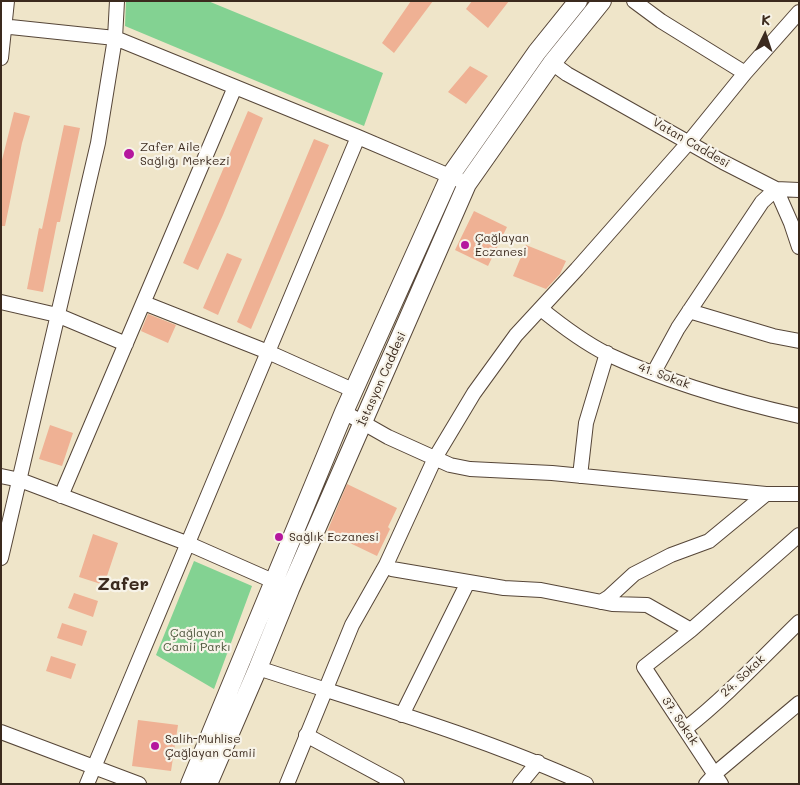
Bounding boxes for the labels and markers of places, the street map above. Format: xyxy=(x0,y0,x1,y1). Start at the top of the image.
place label: Zafer Aile Sağlığı Merkezi xyxy=(140,140,230,168)
marker: Zafer Aile Sağlığı Merkezi xyxy=(122,147,136,161)
place label: Çağlayan Eczanesi xyxy=(475,231,529,259)
marker: Çağlayan Eczanesi xyxy=(459,239,471,251)
place label: Sağlık Eczanesi xyxy=(289,530,379,544)
marker: Sağlık Eczanesi xyxy=(273,531,285,543)
place label: Salih-Muhlise Çağlayan Camii xyxy=(165,732,256,760)
marker: Salih-Muhlise Çağlayan Camii xyxy=(149,740,161,752)

